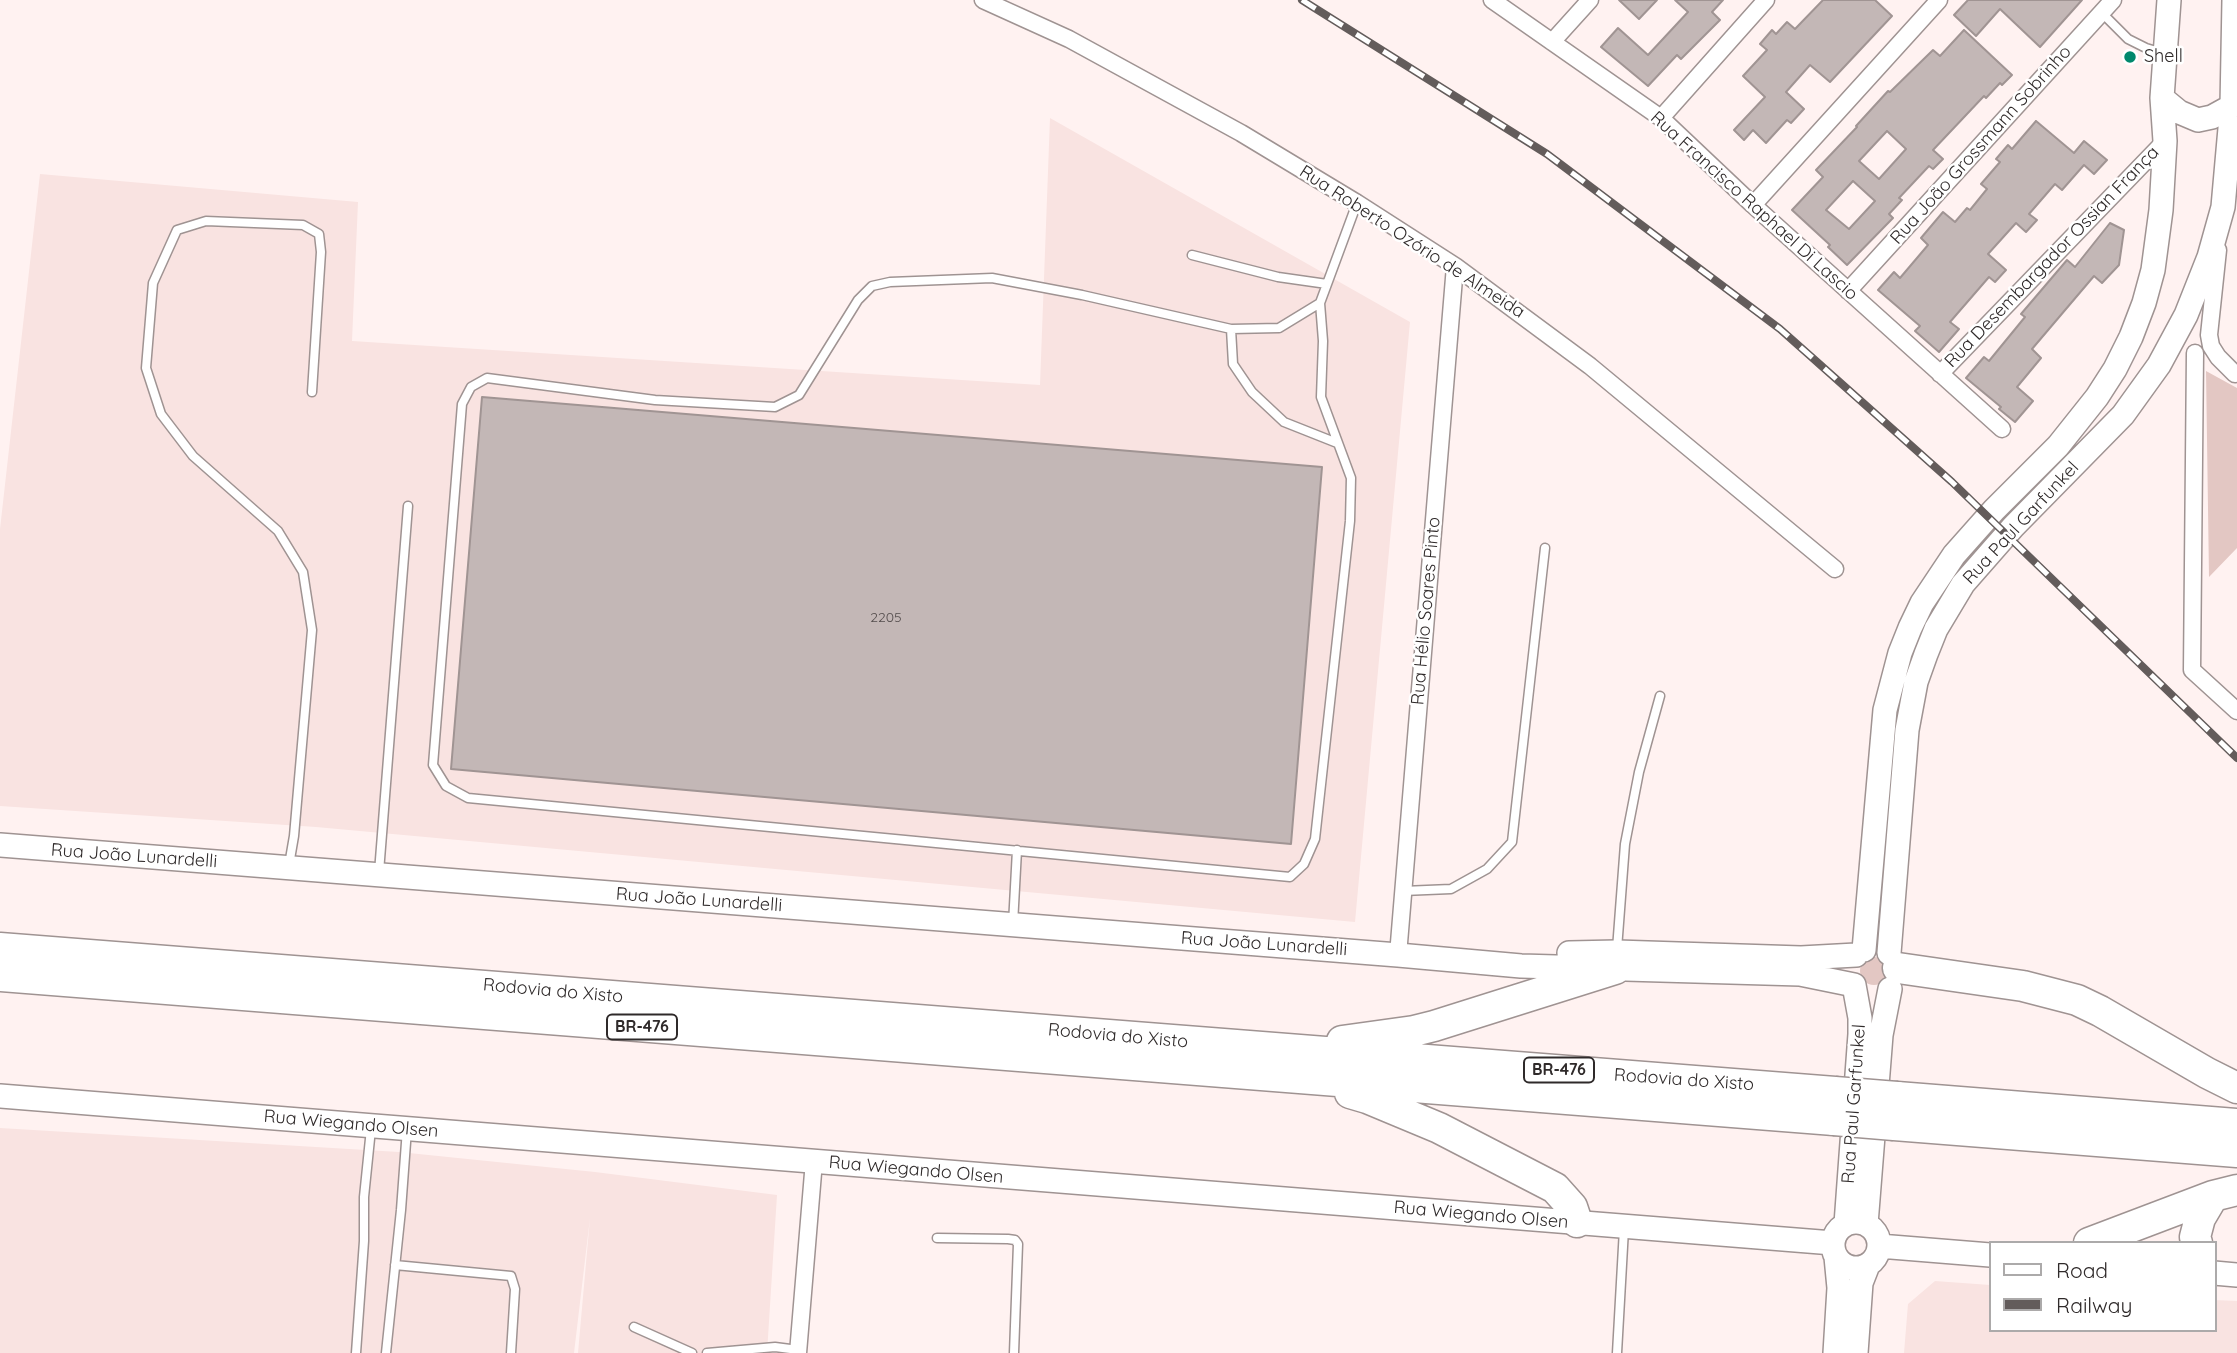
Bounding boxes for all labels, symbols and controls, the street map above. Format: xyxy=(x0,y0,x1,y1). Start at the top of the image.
street label: Rua João Grossmann Sobrinho xyxy=(1886,41,2076,249)
place label: Shell xyxy=(2144,46,2183,68)
marker: Shell xyxy=(2122,49,2138,65)
street label: Rua Francisco Raphael Di Lascio xyxy=(1646,107,1862,305)
street label: Rua Desembargador Ossian França xyxy=(1940,142,2164,372)
street label: Rua Roberto Ozório de Almeida xyxy=(1295,161,1529,323)
street label: Rua Paul Garfunkel xyxy=(1959,457,2083,589)
street label: Rua Hélio Soares Pinto xyxy=(1407,516,1445,706)
house number: 2205 xyxy=(870,610,902,626)
street label: Rua João Lunardelli xyxy=(50,839,218,873)
street label: Rua João Lunardelli xyxy=(615,883,783,917)
street label: Rua João Lunardelli xyxy=(1180,927,1348,961)
street label: Rodovia do Xisto xyxy=(482,974,624,1008)
road number: BR-476 xyxy=(607,1015,677,1040)
street label: Rodovia do Xisto xyxy=(1047,1019,1189,1053)
street label: Rua Paul Garfunkel xyxy=(1838,1024,1870,1184)
road number: BR-476 xyxy=(1524,1058,1594,1082)
street label: Rodovia do Xisto xyxy=(1613,1064,1755,1096)
street label: Rua Wiegando Olsen xyxy=(263,1106,439,1142)
street label: Rua Wiegando Olsen xyxy=(828,1152,1004,1188)
street label: Rua Wiegando Olsen xyxy=(1393,1197,1569,1233)
legend xyxy=(1988,1241,2216,1332)
text: Road xyxy=(2056,1257,2108,1283)
text: Railway xyxy=(2056,1292,2132,1318)

